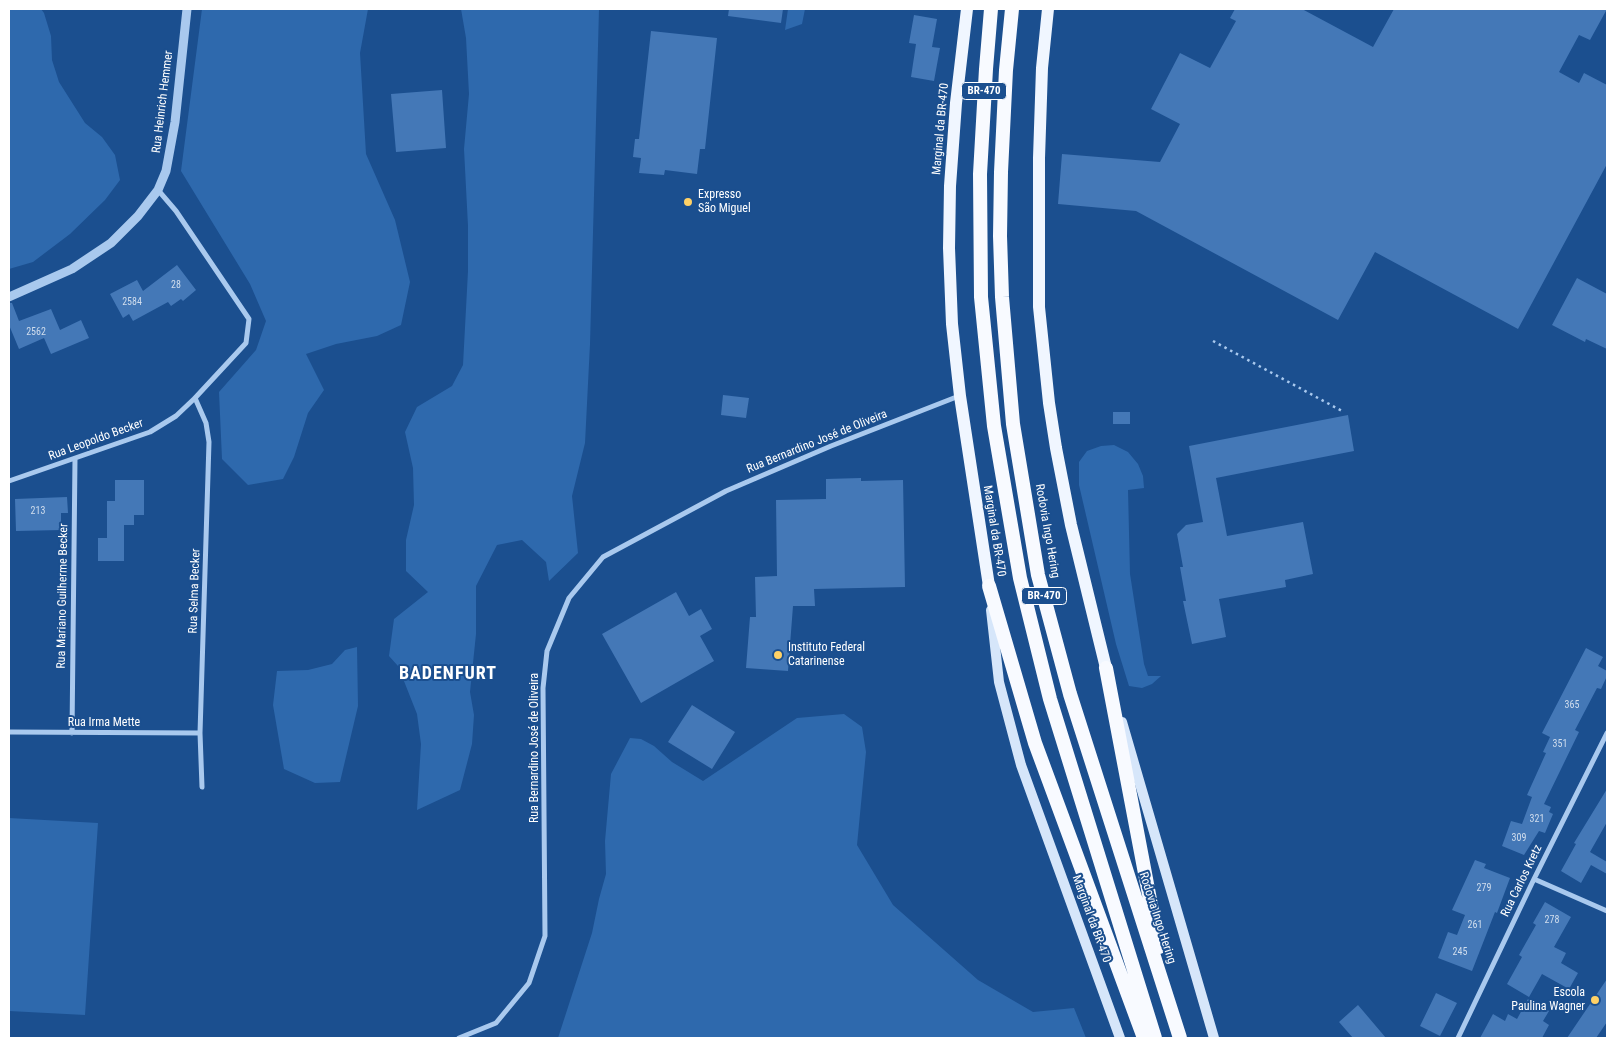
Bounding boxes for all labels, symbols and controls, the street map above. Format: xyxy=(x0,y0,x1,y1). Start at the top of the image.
street label: Rua Heinrich Hemmer xyxy=(150,50,176,154)
street label: Marginal da BR-470 xyxy=(930,82,952,176)
road number: BR-470 xyxy=(962,82,1006,100)
place label: Expresso São Miguel xyxy=(698,188,751,216)
marker: Expresso São Miguel xyxy=(682,196,694,208)
house number: 28 xyxy=(171,279,181,291)
house number: 2584 xyxy=(122,296,142,308)
house number: 2562 xyxy=(26,326,46,338)
street label: Rua Bernardino José de Oliveira xyxy=(745,407,889,477)
street label: Rua Leopoldo Becker xyxy=(47,416,145,464)
street label: Rodovia Ingo Hering xyxy=(1032,483,1062,579)
street label: Marginal da BR-470 xyxy=(980,484,1008,578)
house number: 213 xyxy=(31,505,45,517)
street label: Rua Mariano Guilherme Becker xyxy=(55,523,71,669)
street label: Rua Selma Becker xyxy=(186,548,204,634)
road number: BR-470 xyxy=(1022,588,1066,604)
place label: Instituto Federal Catarinense xyxy=(788,641,865,669)
marker: Instituto Federal Catarinense xyxy=(772,649,784,661)
district label: BADENFURT xyxy=(398,663,498,685)
street label: Rua Bernardino José de Oliveira xyxy=(528,673,542,823)
house number: 365 xyxy=(1565,699,1579,711)
street label: Rua Irma Mette xyxy=(68,716,140,730)
house number: 351 xyxy=(1553,738,1567,750)
house number: 321 xyxy=(1530,813,1544,825)
house number: 309 xyxy=(1512,832,1526,844)
street label: Rua Carlos Kretz xyxy=(1498,843,1546,919)
street label: Rodovia Ingo Hering xyxy=(1135,870,1179,966)
street label: Marginal da BR-470 xyxy=(1068,873,1114,965)
house number: 279 xyxy=(1477,882,1491,894)
house number: 278 xyxy=(1545,914,1559,926)
house number: 261 xyxy=(1468,919,1482,931)
house number: 245 xyxy=(1453,946,1467,958)
place label: Escola Paulina Wagner xyxy=(1511,986,1585,1014)
marker: Escola Paulina Wagner xyxy=(1589,994,1601,1006)

